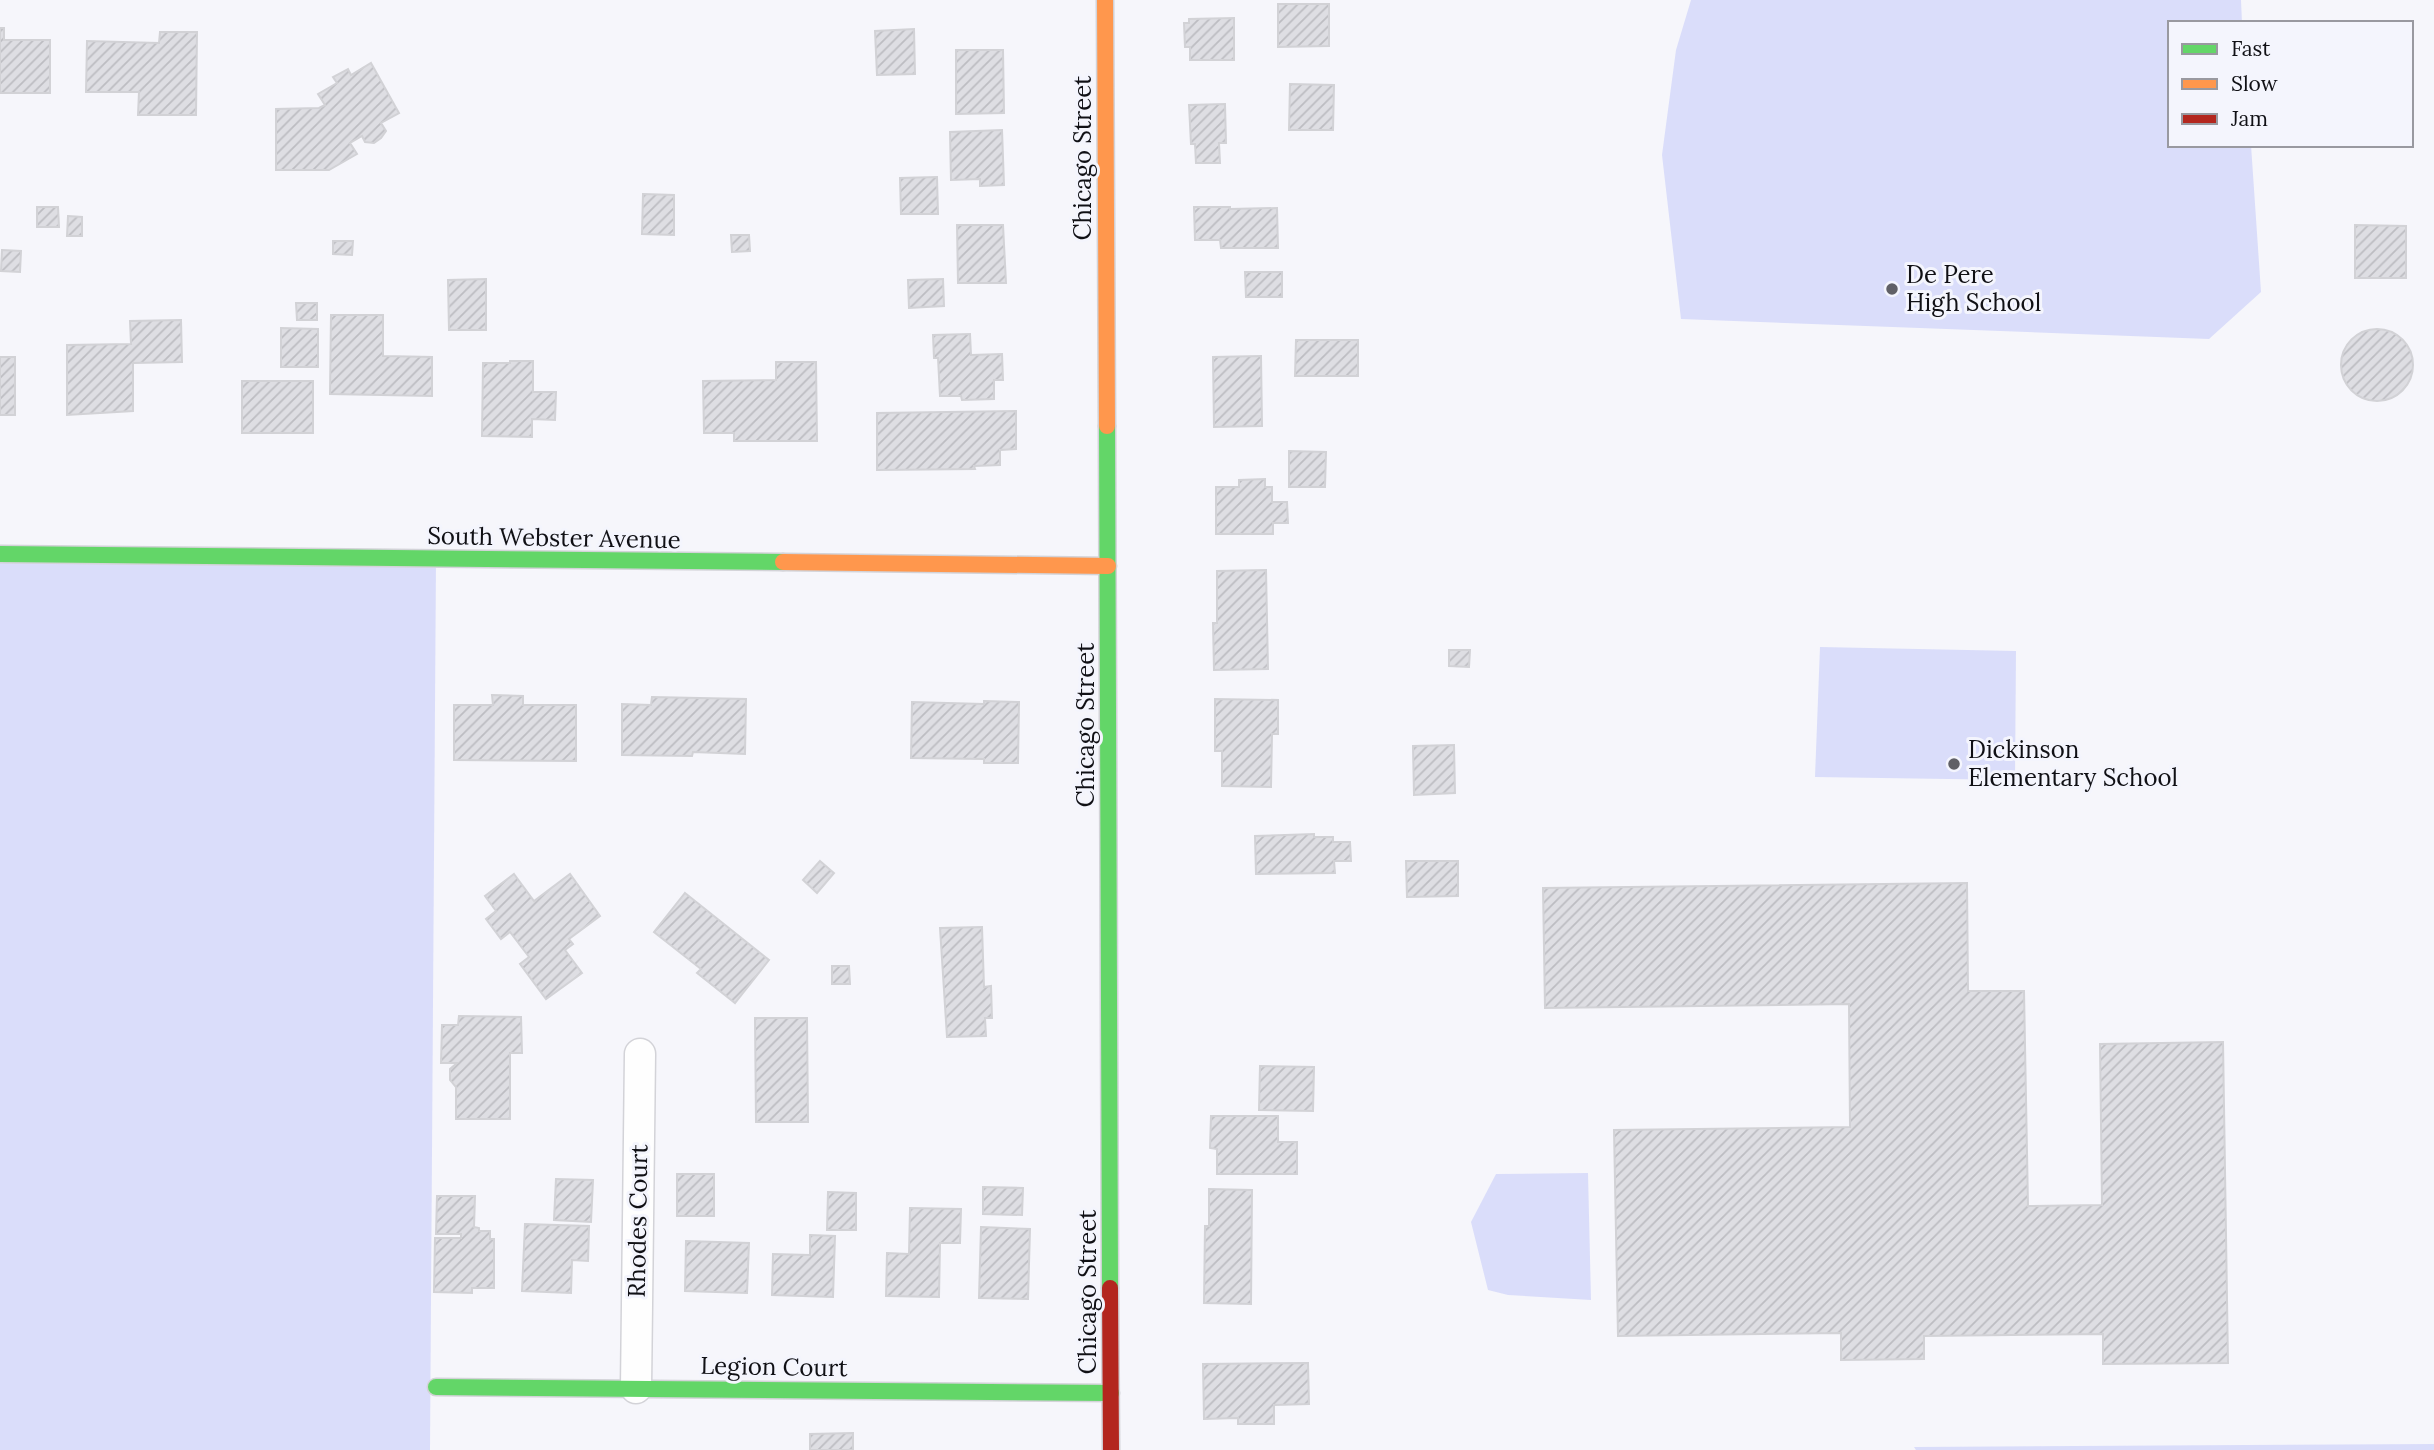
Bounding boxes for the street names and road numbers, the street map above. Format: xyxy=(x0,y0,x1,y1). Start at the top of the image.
street label: Chicago Street xyxy=(1067,75,1098,240)
street label: South Webster Avenue xyxy=(427,520,681,555)
street label: Chicago Street xyxy=(1070,642,1101,807)
street label: Rhodes Court xyxy=(621,1143,654,1298)
street label: Chicago Street xyxy=(1072,1209,1103,1374)
street label: Legion Court xyxy=(700,1350,849,1383)

